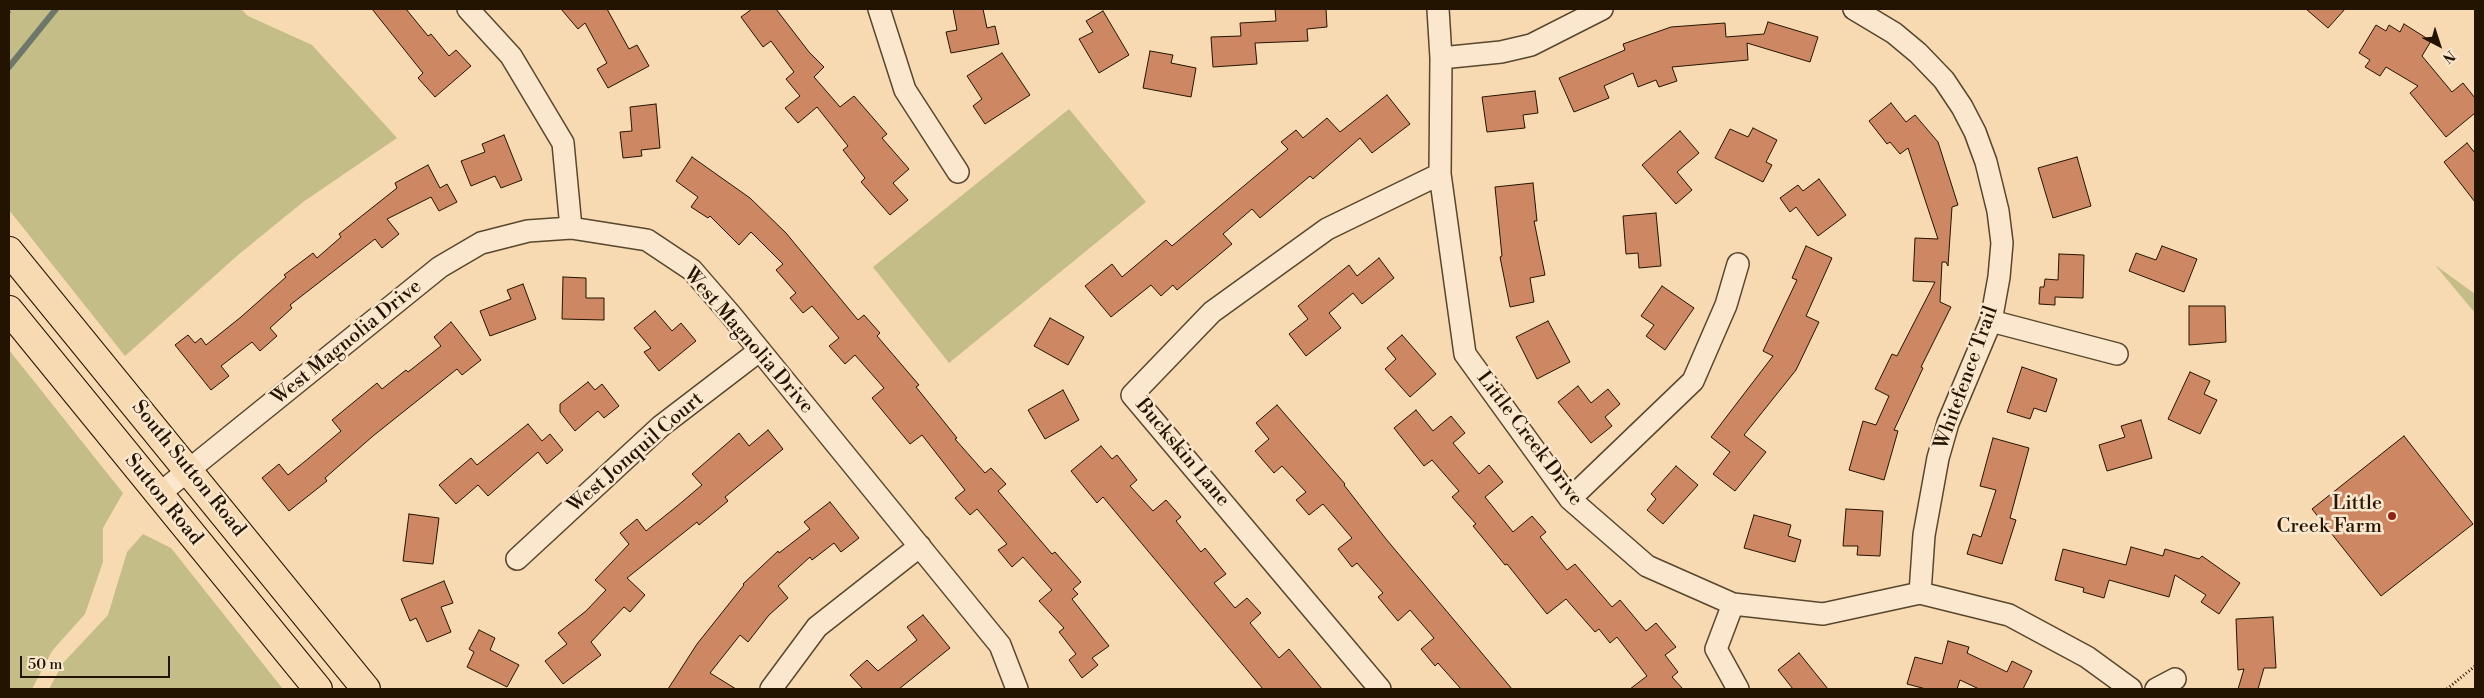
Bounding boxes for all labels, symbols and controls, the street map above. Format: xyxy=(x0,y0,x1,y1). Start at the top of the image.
north arrow xyxy=(2414,20,2464,70)
text: N xyxy=(2439,46,2459,67)
street label: West Magnolia Drive xyxy=(678,263,818,419)
street label: West Magnolia Drive xyxy=(267,275,427,411)
street label: Whitefence Trail xyxy=(1930,303,2004,453)
street label: Little Creek Drive xyxy=(1471,367,1587,511)
street label: West Jonquil Court xyxy=(563,388,709,518)
street label: Buckskin Lane xyxy=(1130,394,1234,512)
street label: South Sutton Road xyxy=(126,396,250,542)
street label: Sutton Road xyxy=(119,450,207,550)
place label: Little Creek Farm xyxy=(2276,492,2382,539)
marker: Little Creek Farm xyxy=(2386,510,2398,522)
scale bar xyxy=(22,646,172,678)
text: 50 m xyxy=(28,655,62,674)

